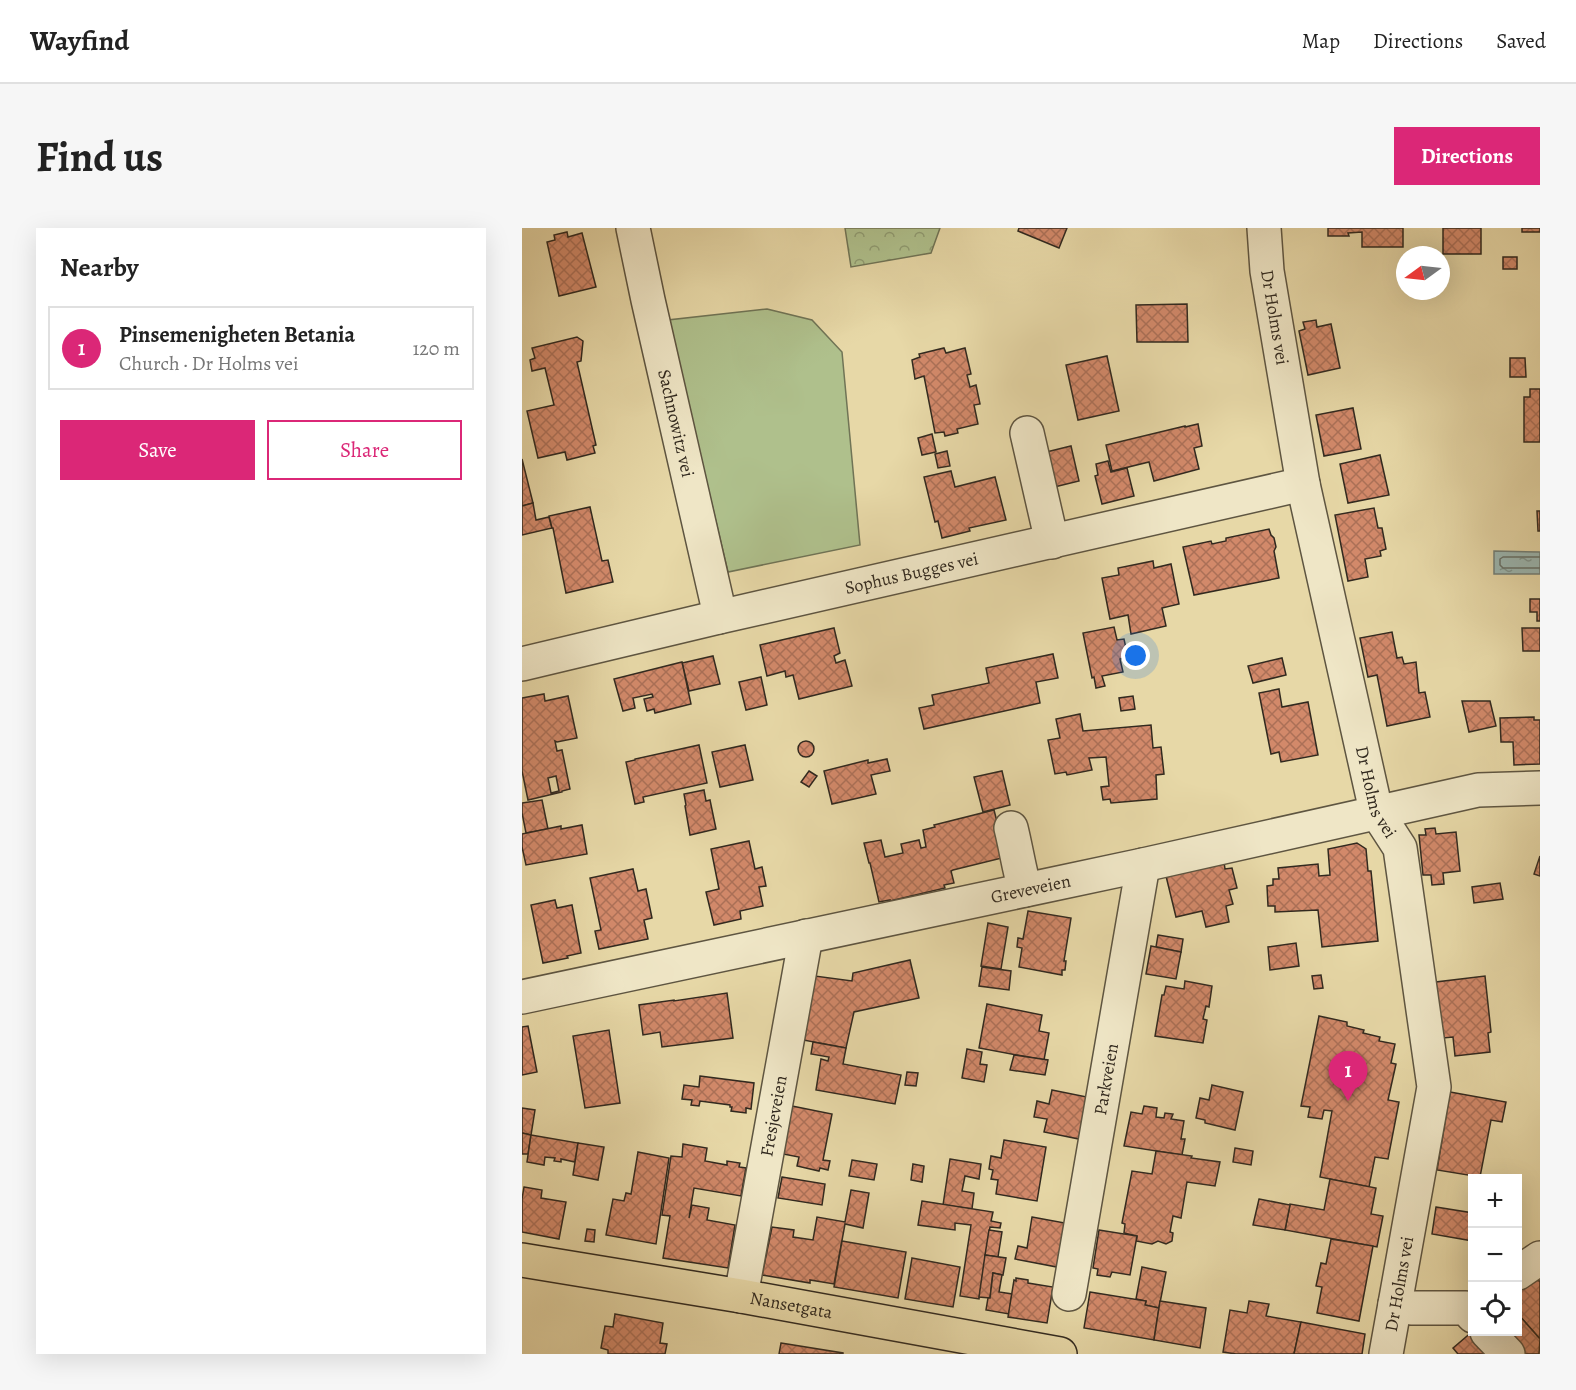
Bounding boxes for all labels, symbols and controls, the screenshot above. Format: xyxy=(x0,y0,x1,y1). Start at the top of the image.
text: Wayfind xyxy=(30,22,129,60)
text: Map xyxy=(1302,27,1340,55)
text: Directions xyxy=(1373,27,1463,55)
text: Saved xyxy=(1496,27,1546,55)
button: Directions xyxy=(1394,127,1540,185)
text: Find us xyxy=(36,128,163,185)
north arrow xyxy=(1396,246,1450,300)
text: Nearby xyxy=(60,250,139,285)
street label: Dr Holms vei xyxy=(1255,268,1295,367)
text: Pinsemenigheten Betania xyxy=(119,320,355,350)
text: 1 xyxy=(78,335,85,362)
text: 120 m xyxy=(412,335,460,362)
text: Church · Dr Holms vei xyxy=(119,350,299,377)
street label: Sachnowitz vei xyxy=(652,367,700,480)
button: Save xyxy=(60,420,255,480)
button: Share xyxy=(267,420,462,480)
street label: Sophus Bugges vei xyxy=(842,546,981,600)
your location xyxy=(1121,641,1150,670)
street label: Dr Holms vei xyxy=(1350,744,1402,843)
street label: Greveveien xyxy=(988,869,1073,909)
street label: Parkveien xyxy=(1088,1041,1124,1117)
pin: 1 xyxy=(1328,1052,1368,1101)
street label: Fresjeveien xyxy=(754,1073,793,1159)
map controls xyxy=(1468,1174,1522,1336)
button: + xyxy=(1468,1174,1522,1228)
button: − xyxy=(1468,1228,1522,1282)
street label: Dr Holms vei xyxy=(1379,1234,1419,1334)
button: locate xyxy=(1468,1282,1522,1336)
street label: Nansetgata xyxy=(748,1286,835,1325)

